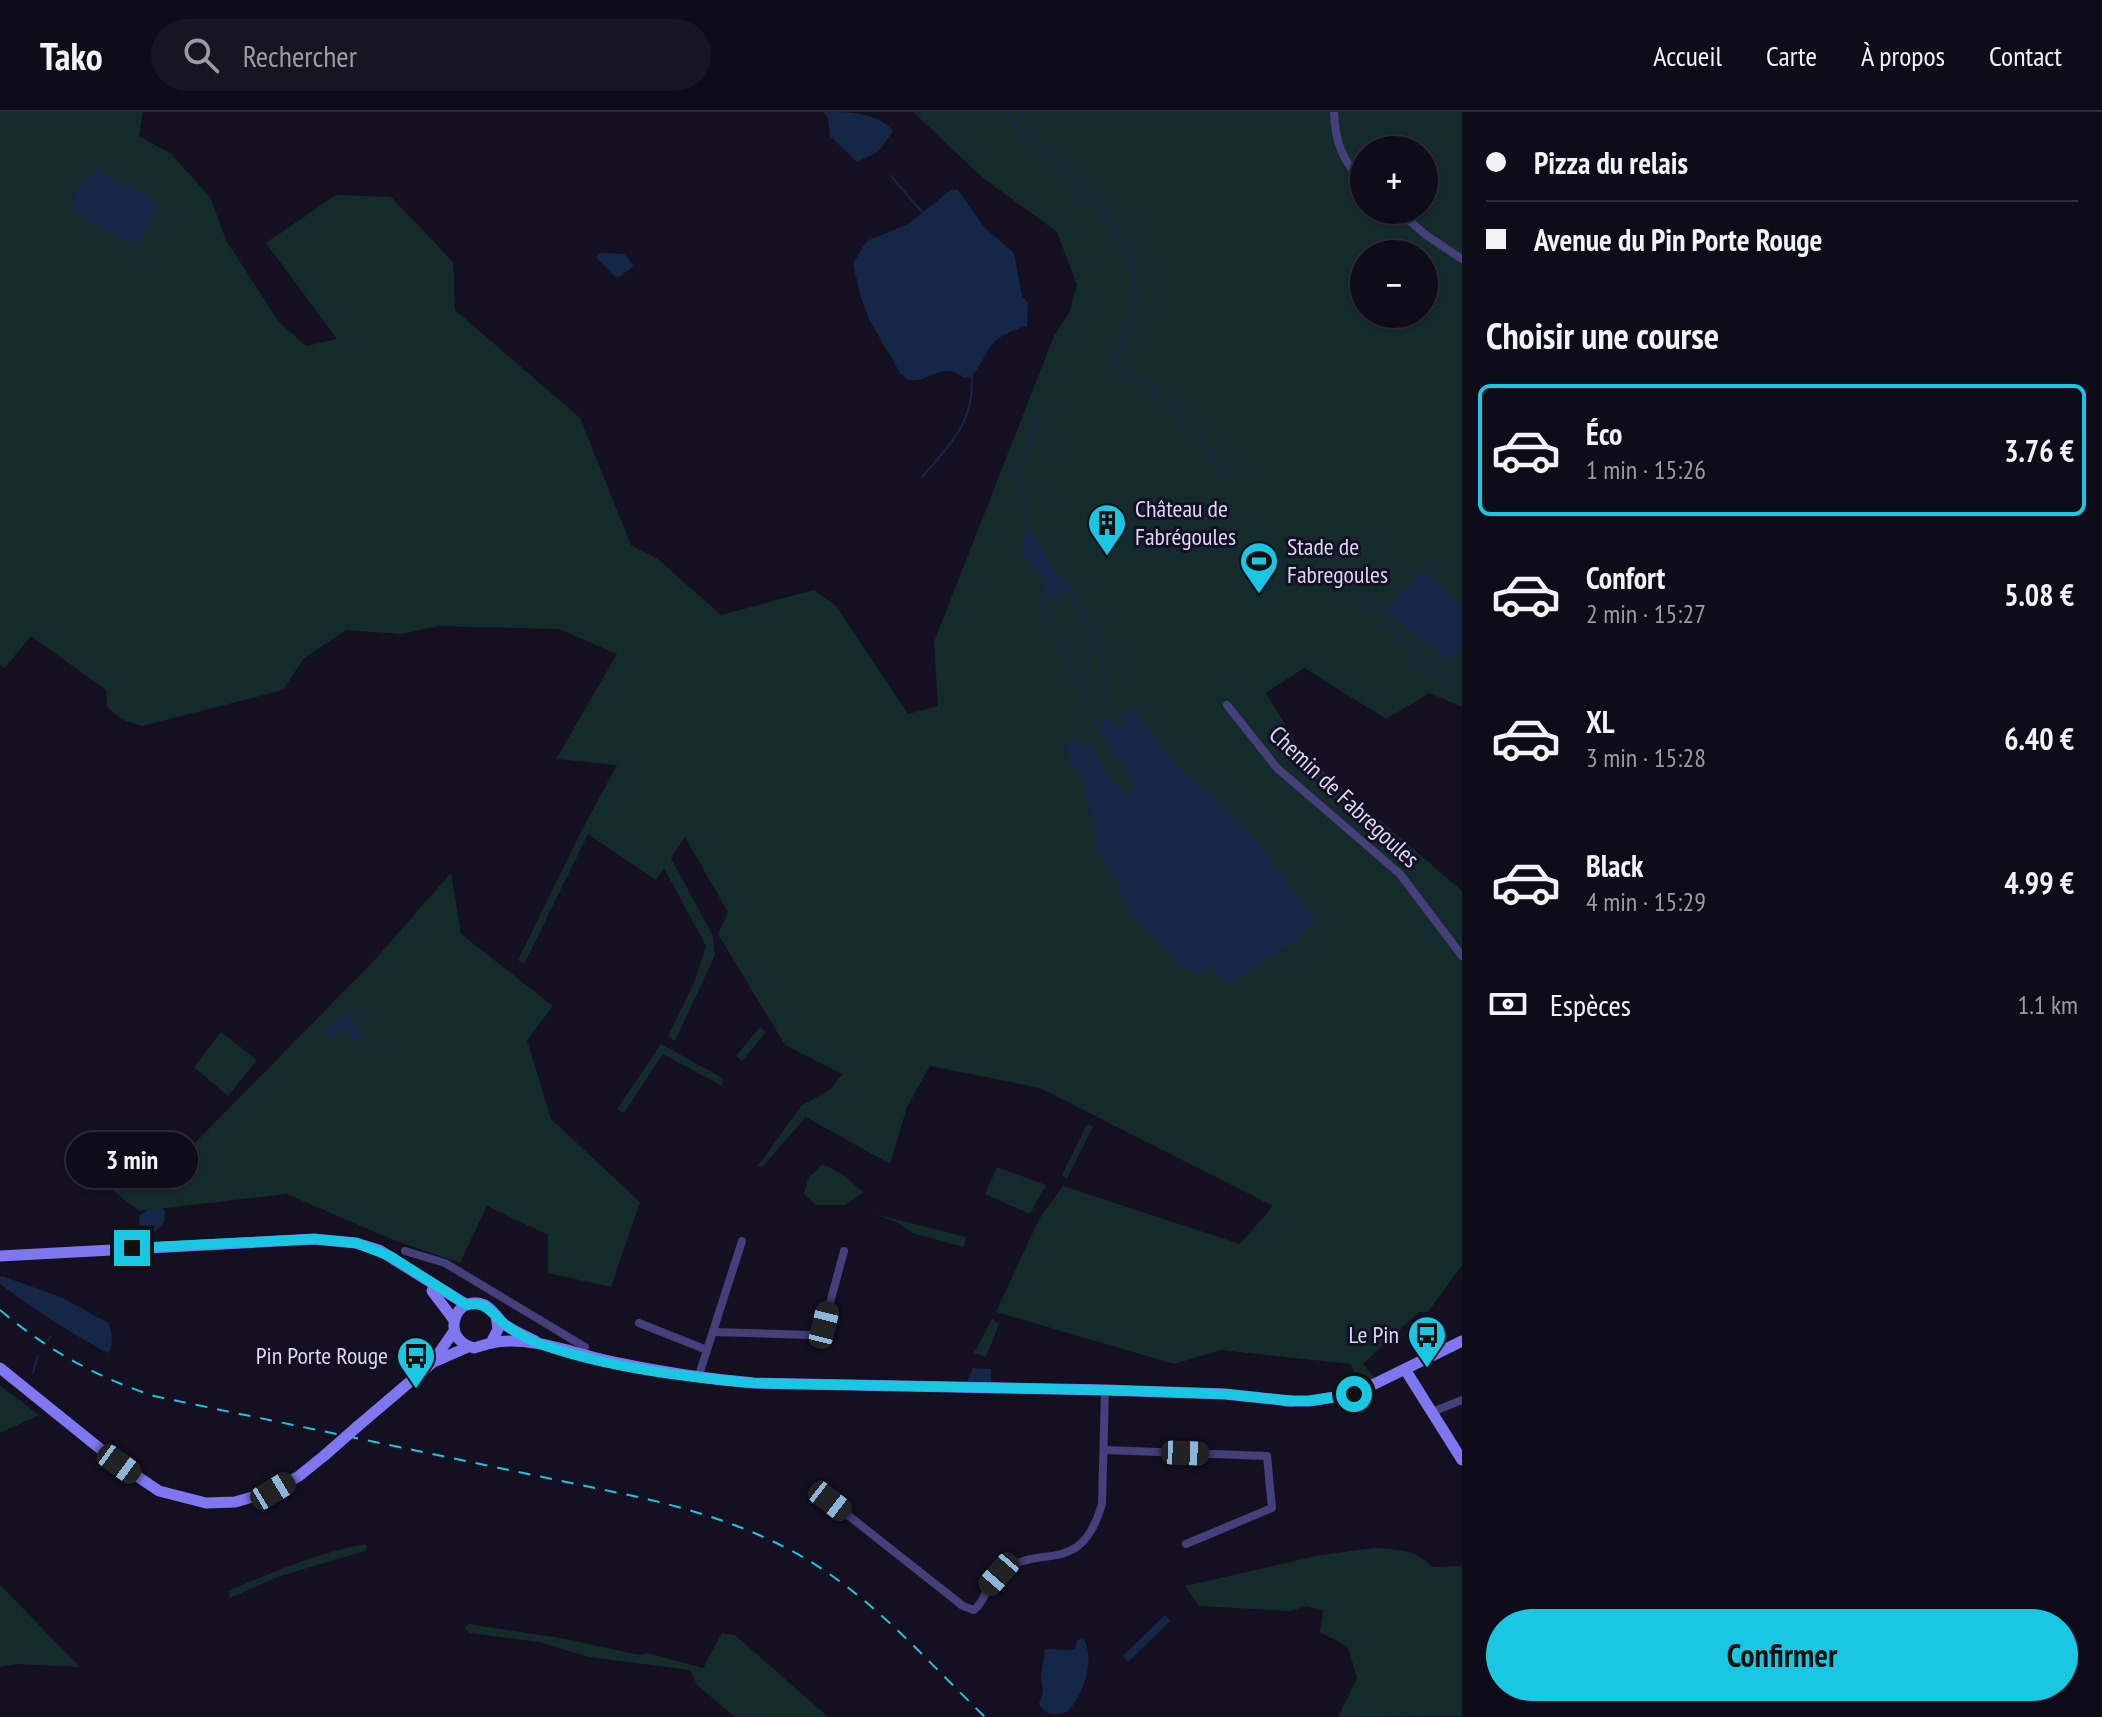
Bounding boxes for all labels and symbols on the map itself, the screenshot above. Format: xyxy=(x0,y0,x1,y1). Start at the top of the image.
place label: Château de Fabrégoules xyxy=(1135,493,1236,552)
building icon: Château de Fabrégoules xyxy=(1086,502,1128,557)
place label: Stade de Fabregoules xyxy=(1287,531,1388,590)
sports icon: Stade de Fabregoules xyxy=(1238,540,1280,595)
street label: Chemin de Fabregoules xyxy=(1263,719,1426,874)
callout: 3 min xyxy=(66,1132,198,1188)
route end xyxy=(114,1230,150,1266)
car xyxy=(807,1299,841,1351)
bus stop icon: Le Pin xyxy=(1406,1314,1448,1369)
place label: Le Pin xyxy=(1349,1319,1399,1350)
bus stop icon: Pin Porte Rouge xyxy=(395,1335,437,1390)
place label: Pin Porte Rouge xyxy=(256,1340,388,1371)
route start xyxy=(1336,1376,1372,1412)
car xyxy=(93,1440,145,1488)
car xyxy=(1161,1440,1209,1466)
car xyxy=(246,1468,300,1514)
car xyxy=(804,1477,856,1525)
car xyxy=(974,1548,1024,1600)

